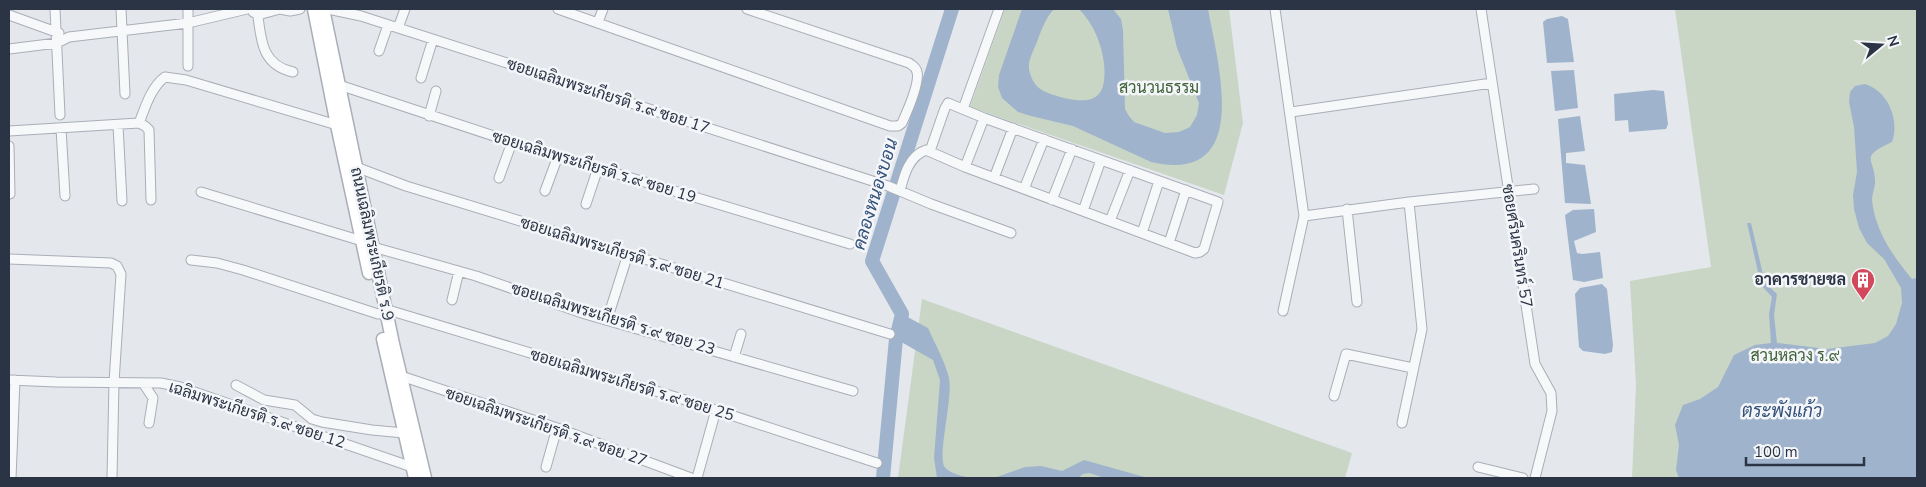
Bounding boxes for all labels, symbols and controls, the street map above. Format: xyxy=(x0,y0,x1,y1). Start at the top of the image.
north arrow xyxy=(1856,20,1906,70)
text: N xyxy=(1882,33,1904,49)
street label: ซอยเฉลิมพระเกียรติ ร.๙ ซอย 17 xyxy=(504,52,713,139)
park label: สวนวนธรรม xyxy=(1119,77,1199,99)
street label: ซอยเฉลิมพระเกียรติ ร.๙ ซอย 19 xyxy=(489,124,699,209)
water label: คลองหนองบอน xyxy=(847,135,903,253)
street label: ถนนเฉลิมพระเกียรติ ร.9 xyxy=(345,165,400,323)
street label: ซอยศรีนครินทร์ 57 xyxy=(1496,182,1540,310)
street label: ซอยเฉลิมพระเกียรติ ร.๙ ซอย 21 xyxy=(517,210,727,295)
building icon: อาคารชายชล xyxy=(1850,267,1876,301)
place label: อาคารชายชล xyxy=(1754,269,1846,291)
street label: ซอยเฉลิมพระเกียรติ ร.๙ ซอย 23 xyxy=(508,276,718,361)
street label: ซอยเฉลิมพระเกียรติ ร.๙ ซอย 25 xyxy=(527,342,737,427)
park label: สวนหลวง ร.๙ xyxy=(1750,345,1840,367)
street label: เฉลิมพระเกียรติ ร.๙ ซอย 12 xyxy=(166,375,348,454)
street label: ซอยเฉลิมพระเกียรติ ร.๙ ซอย 27 xyxy=(442,381,650,472)
water label: ตระพังแก้ว xyxy=(1742,399,1822,423)
scale bar xyxy=(1746,434,1864,466)
text: 100 m xyxy=(1754,442,1798,462)

